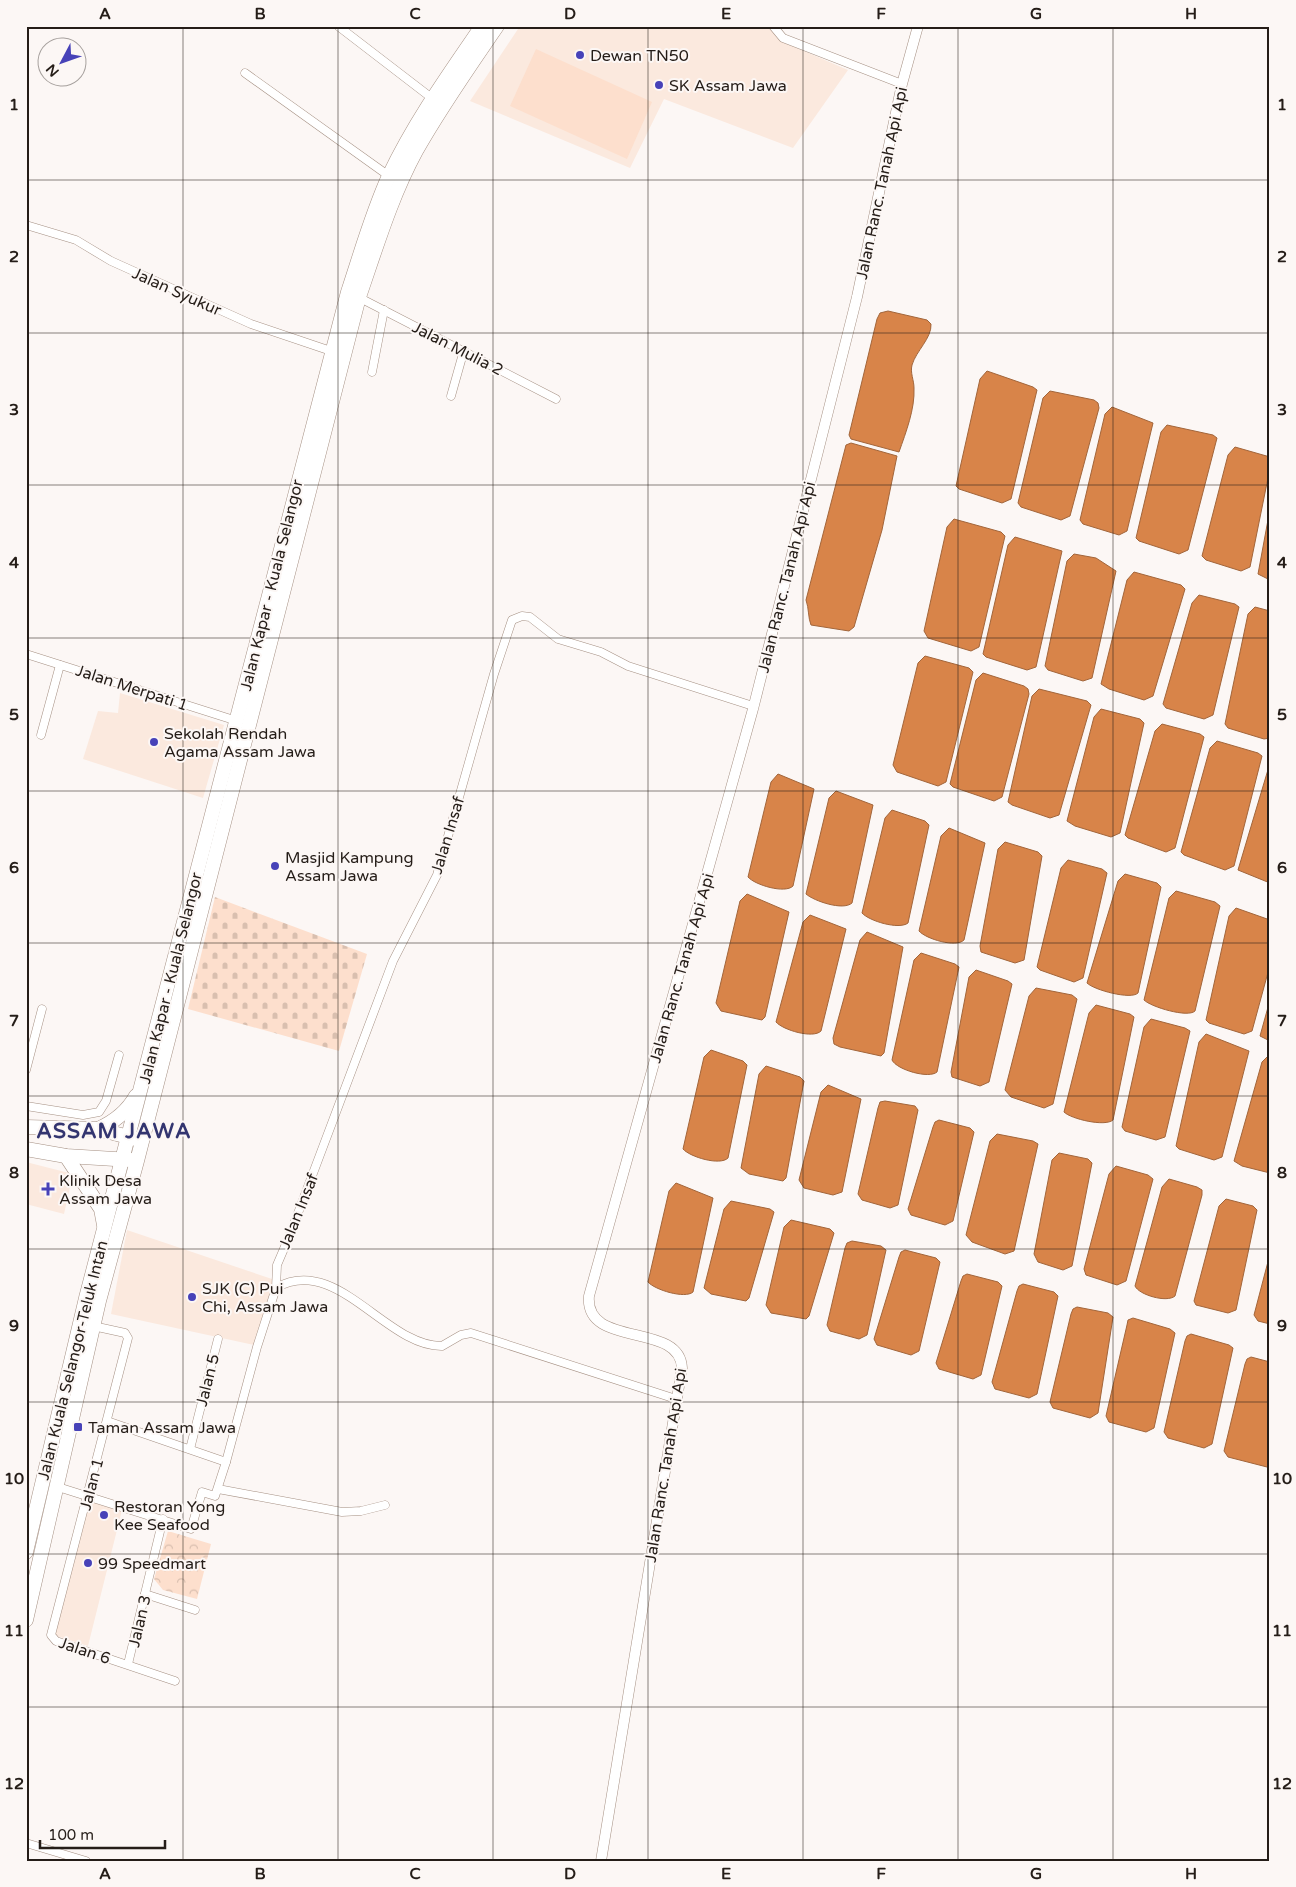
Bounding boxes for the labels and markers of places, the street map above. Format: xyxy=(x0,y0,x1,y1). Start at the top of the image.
place label: Dewan TN50 xyxy=(590,46,689,66)
marker: Dewan TN50 xyxy=(574,49,586,61)
place label: SK Assam Jawa xyxy=(669,76,787,96)
marker: SK Assam Jawa xyxy=(653,79,665,91)
place label: Sekolah Rendah Agama Assam Jawa xyxy=(164,724,316,762)
marker: Sekolah Rendah Agama Assam Jawa xyxy=(148,736,160,748)
place label: Masjid Kampung Assam Jawa xyxy=(285,848,414,886)
marker: Masjid Kampung Assam Jawa xyxy=(269,860,281,872)
place label: Klinik Desa Assam Jawa xyxy=(59,1171,152,1209)
marker: Klinik Desa Assam Jawa xyxy=(41,1182,55,1196)
place label: SJK (C) Pui Chi, Assam Jawa xyxy=(202,1279,328,1317)
marker: SJK (C) Pui Chi, Assam Jawa xyxy=(186,1291,198,1303)
place label: Taman Assam Jawa xyxy=(88,1418,236,1438)
marker: Taman Assam Jawa xyxy=(72,1421,84,1433)
place label: Restoran Yong Kee Seafood xyxy=(114,1497,225,1535)
marker: Restoran Yong Kee Seafood xyxy=(98,1509,110,1521)
place label: 99 Speedmart xyxy=(98,1554,206,1574)
marker: 99 Speedmart xyxy=(82,1557,94,1569)

